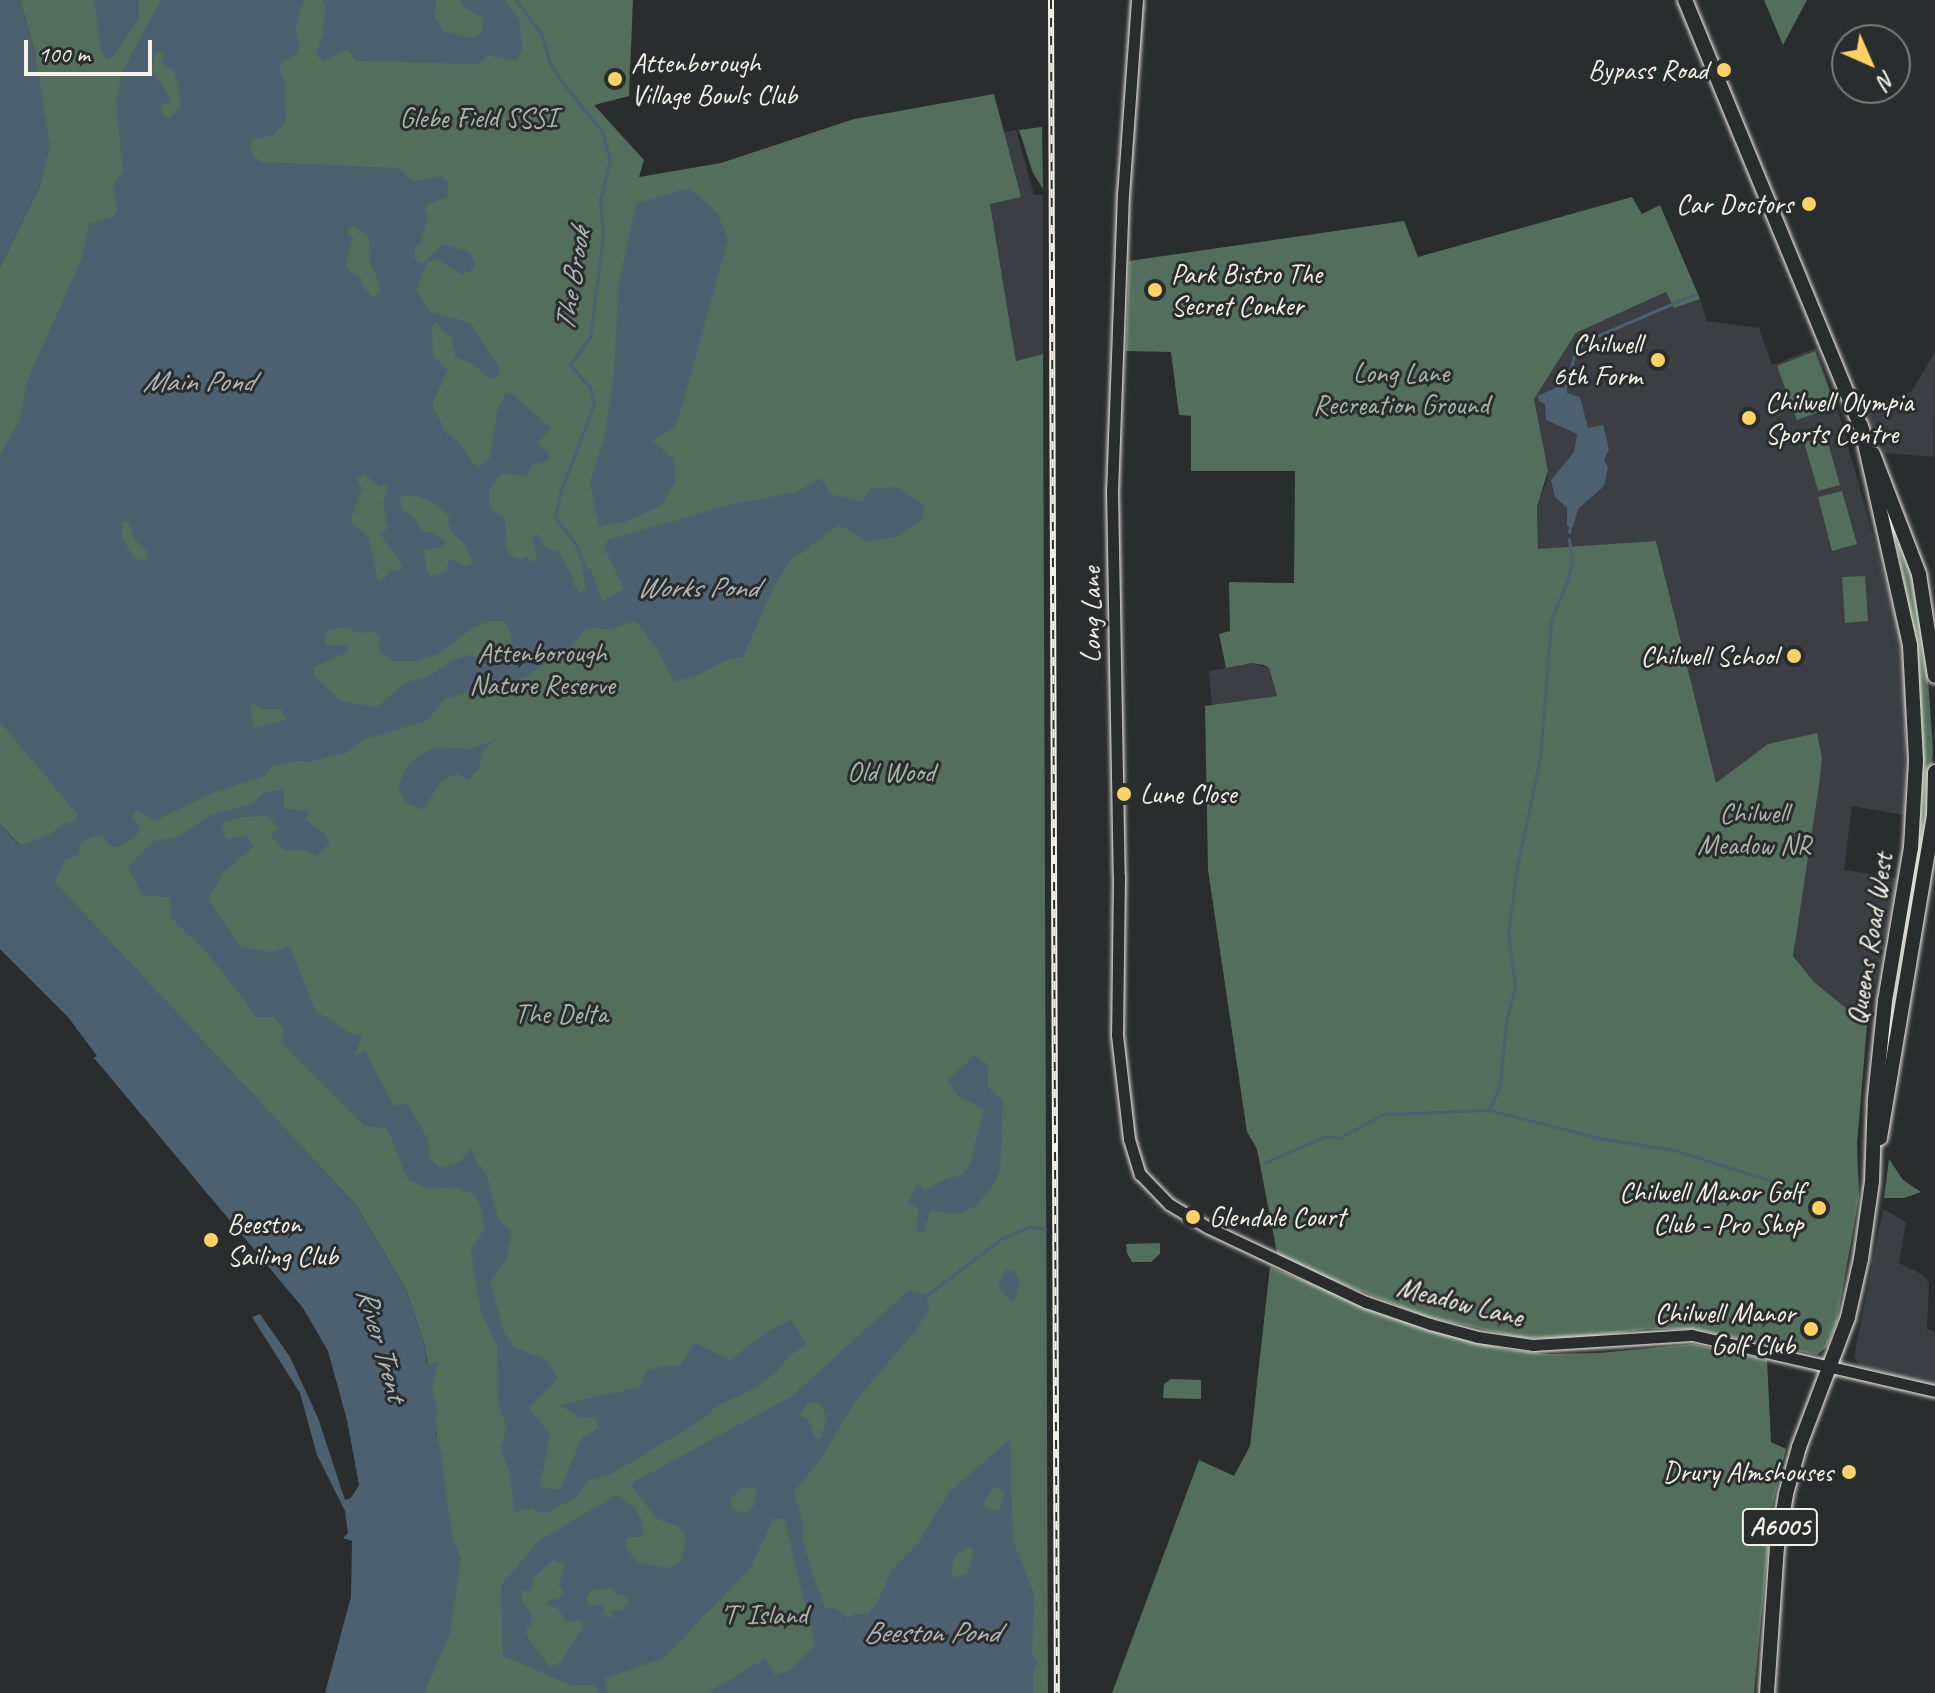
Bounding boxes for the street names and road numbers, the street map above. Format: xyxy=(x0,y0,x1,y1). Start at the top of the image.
street label: Long Lane xyxy=(1074,567,1108,663)
street label: Queens Road West xyxy=(1840,851,1900,1027)
street label: Meadow Lane xyxy=(1394,1270,1526,1334)
road number: A6005 xyxy=(1740,1505,1820,1549)

